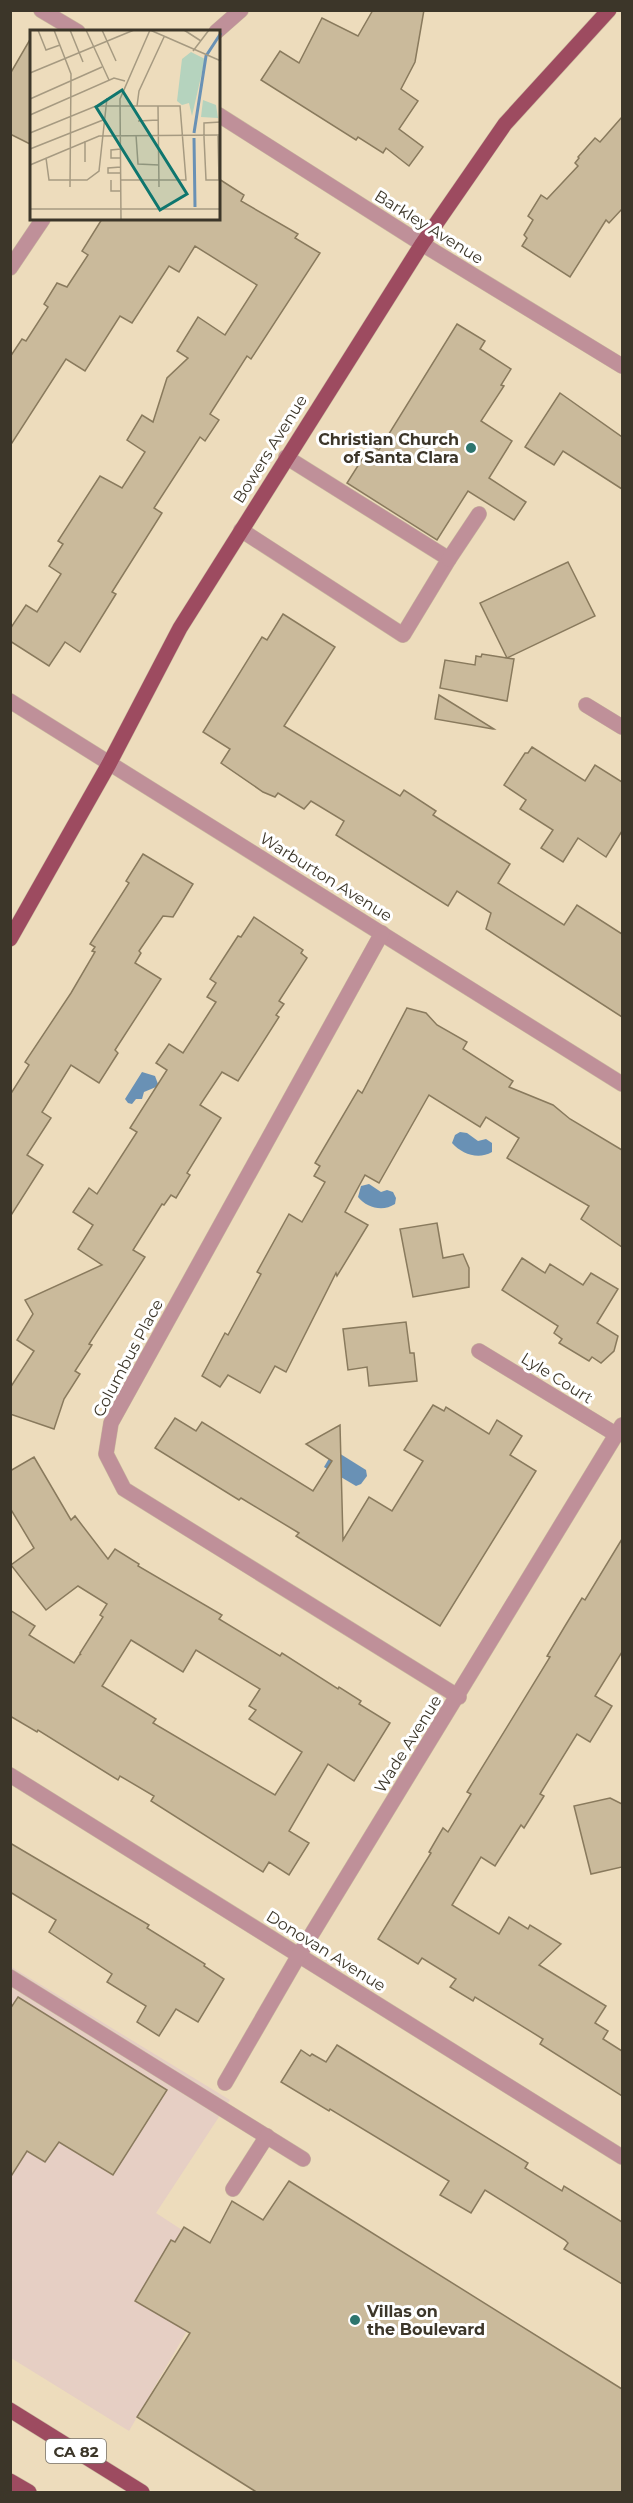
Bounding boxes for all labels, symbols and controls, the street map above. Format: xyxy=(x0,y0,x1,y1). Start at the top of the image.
inset map xyxy=(30,30,220,220)
street label: Barkley Avenue xyxy=(371,186,487,268)
street label: Bowers Avenue xyxy=(229,391,311,507)
place label: Christian Church of Santa Clara xyxy=(318,430,459,467)
marker: Christian Church of Santa Clara xyxy=(464,441,478,455)
street label: Warburton Avenue xyxy=(256,829,396,925)
street label: Columbus Place xyxy=(89,1296,167,1420)
street label: Lyle Court xyxy=(518,1348,597,1408)
street label: Wade Avenue xyxy=(370,1692,446,1796)
street label: Donovan Avenue xyxy=(263,1907,389,1995)
place label: Villas on the Boulevard xyxy=(366,2302,485,2339)
marker: Villas on the Boulevard xyxy=(348,2313,362,2327)
road number: CA 82 xyxy=(46,2439,106,2463)

